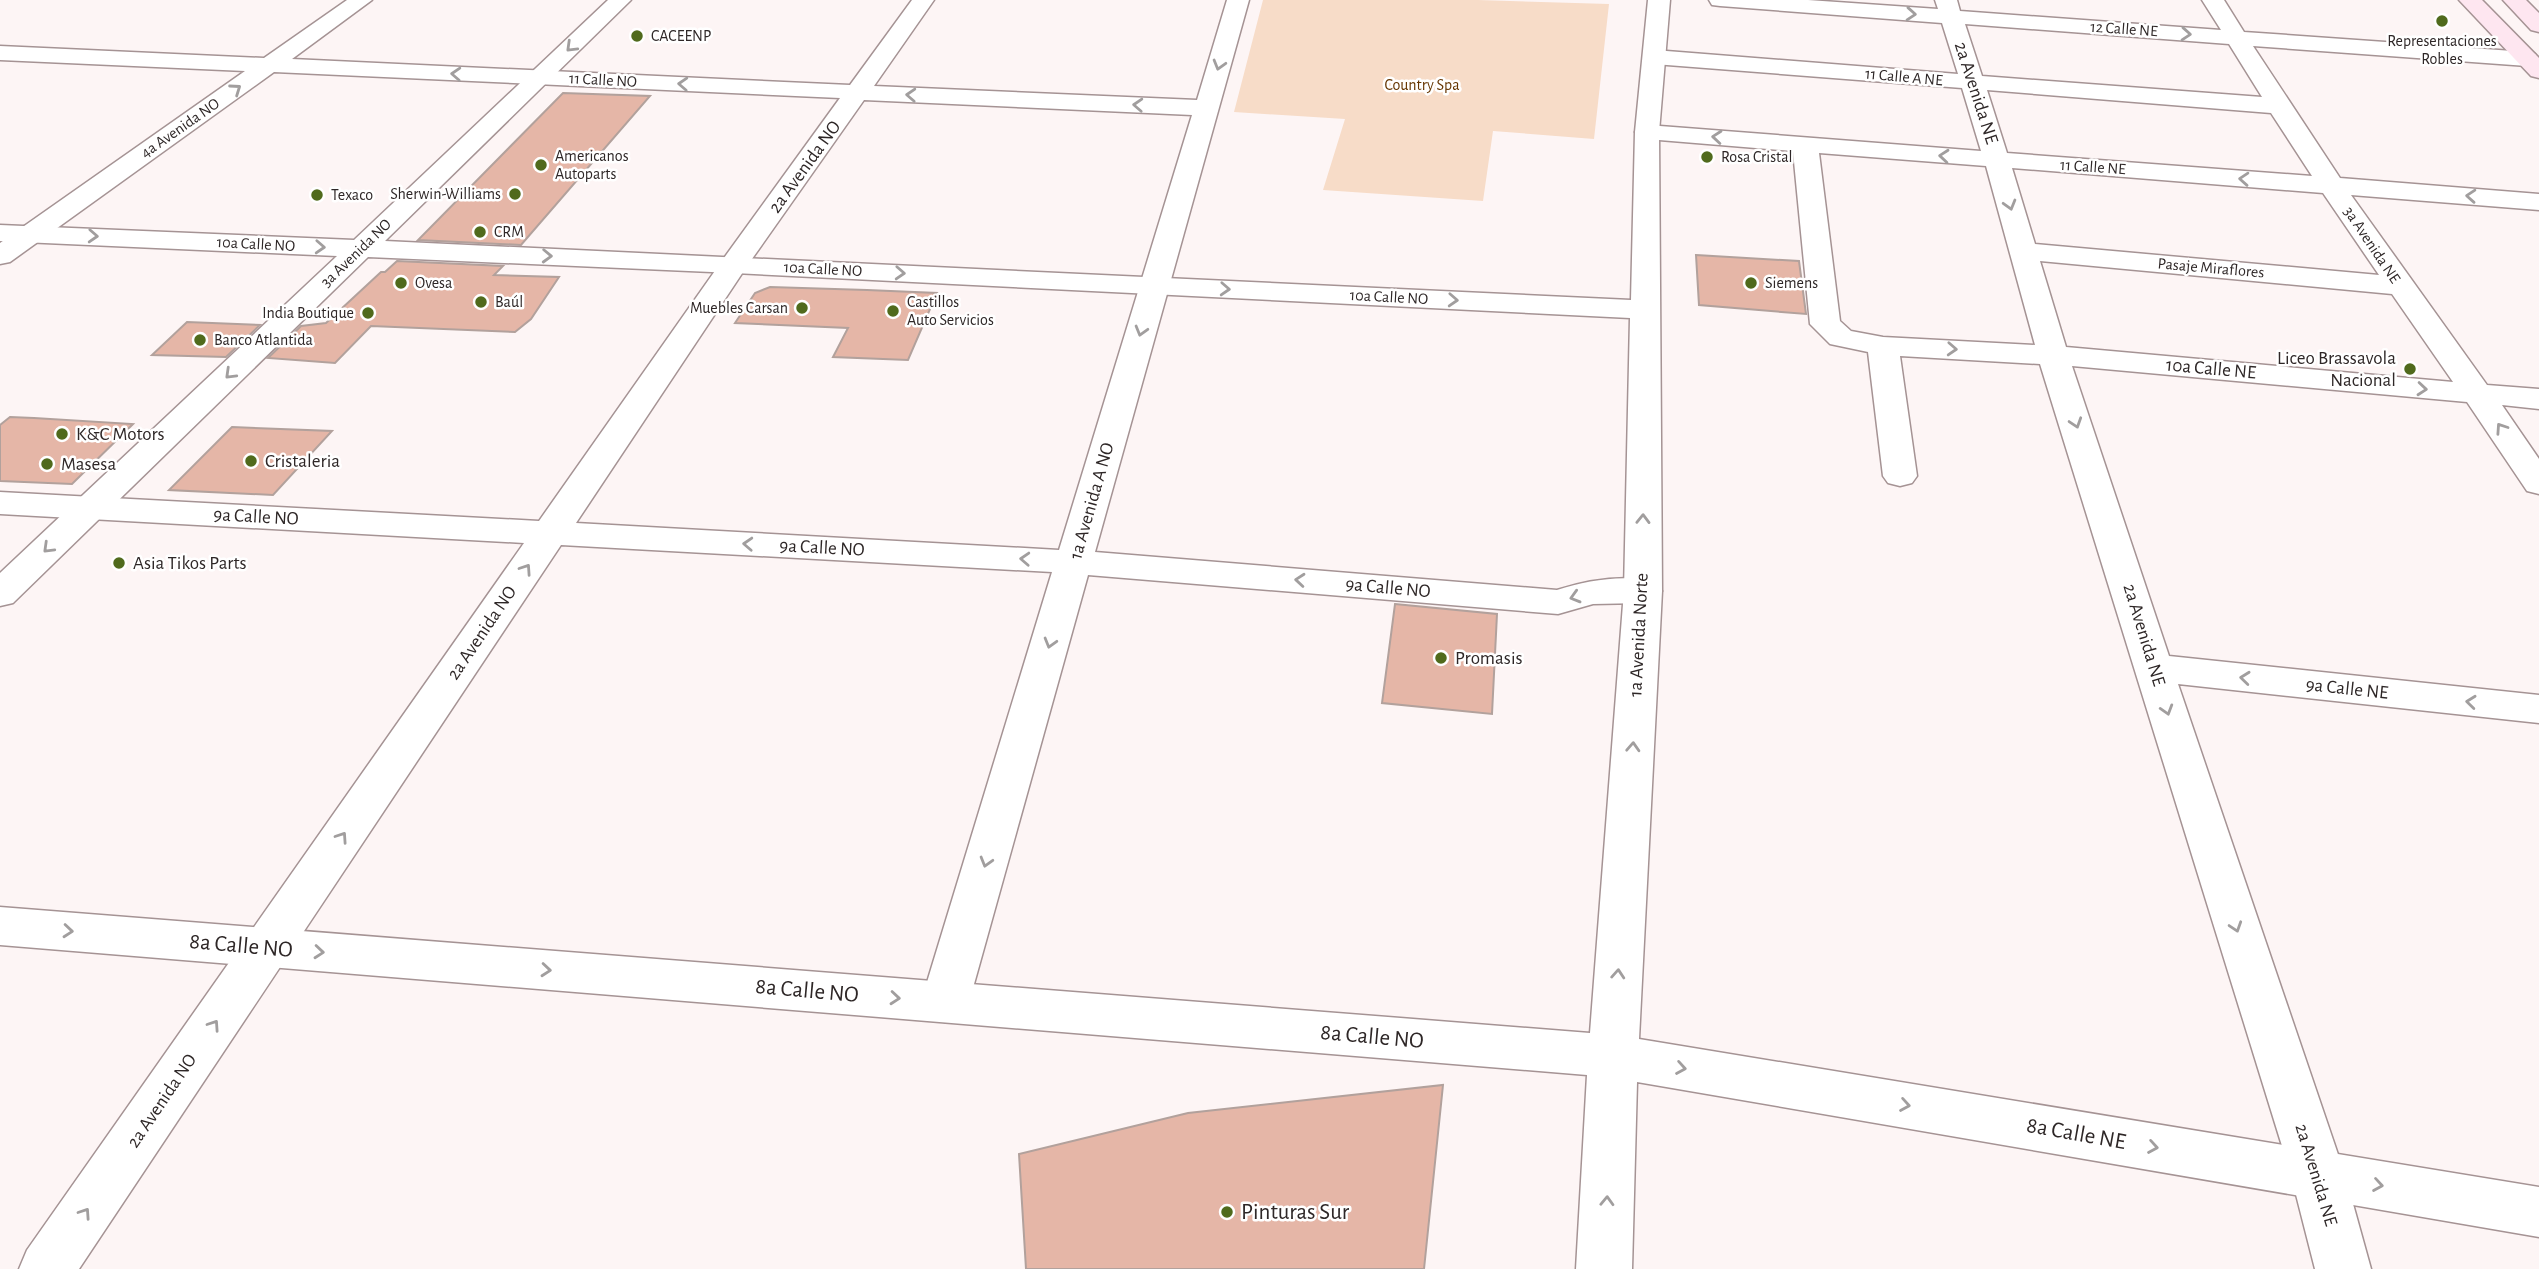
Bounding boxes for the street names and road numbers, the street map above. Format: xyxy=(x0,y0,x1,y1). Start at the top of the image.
street label: 12 Calle NE xyxy=(2090,19,2159,39)
street label: 2a Avenida NE xyxy=(1951,40,2001,146)
street label: 11 Calle A NE xyxy=(1865,66,1944,88)
street label: 11 Calle NO xyxy=(569,70,637,90)
street label: 4a Avenida NO xyxy=(138,95,222,161)
street label: 2a Avenida NO xyxy=(765,117,845,217)
street label: 11 Calle NE xyxy=(2060,157,2127,177)
street label: 3a Avenida NE xyxy=(2341,204,2404,286)
street label: 3a Avenida NO xyxy=(318,216,394,290)
street label: 10a Calle NO xyxy=(216,234,296,254)
street label: Pasaje Miraflores xyxy=(2157,255,2265,282)
street label: 10a Calle NO xyxy=(783,259,863,279)
street label: 10a Calle NO xyxy=(1349,287,1429,307)
street label: 10a Calle NE xyxy=(2165,356,2257,382)
street label: 1a Avenida A NO xyxy=(1066,440,1118,562)
street label: 9a Calle NO xyxy=(213,505,299,529)
street label: 9a Calle NO xyxy=(779,536,865,560)
street label: 1a Avenida Norte xyxy=(1626,572,1652,698)
street label: 9a Calle NO xyxy=(1345,575,1431,601)
street label: 2a Avenida NE xyxy=(2119,582,2169,688)
street label: 2a Avenida NO xyxy=(444,583,520,683)
street label: 9a Calle NE xyxy=(2305,675,2389,703)
street label: 8a Calle NO xyxy=(188,930,294,962)
street label: 8a Calle NO xyxy=(754,975,860,1007)
street label: 8a Calle NO xyxy=(1319,1021,1425,1053)
street label: 2a Avenida NO xyxy=(124,1051,200,1151)
street label: 8a Calle NE xyxy=(2025,1114,2127,1154)
street label: 2a Avenida NE xyxy=(2291,1122,2341,1228)

